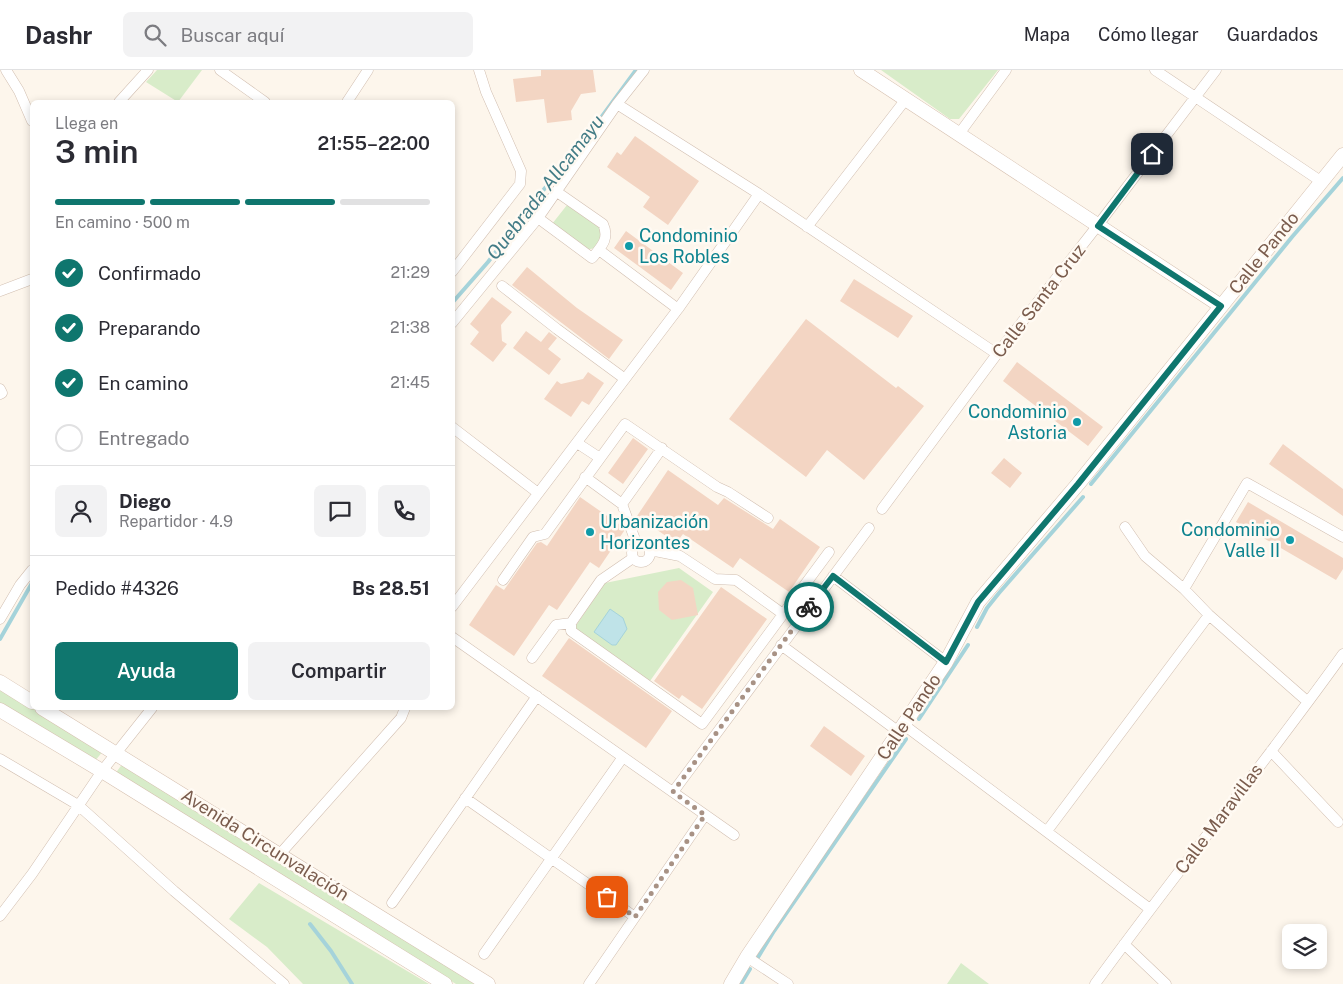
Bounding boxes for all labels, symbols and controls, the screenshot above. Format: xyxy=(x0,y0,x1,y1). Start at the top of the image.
search box xyxy=(123,12,473,57)
text: Dashr xyxy=(25,21,93,49)
icon: search xyxy=(141,21,169,49)
text: Buscar aquí xyxy=(181,24,284,46)
text: Mapa xyxy=(1024,24,1070,45)
text: Cómo llegar xyxy=(1098,24,1199,45)
text: Guardados xyxy=(1227,24,1318,45)
water label: Quebrada Allcamayu xyxy=(482,110,608,264)
text: Llega en xyxy=(55,114,118,133)
text: 21:55–22:00 xyxy=(318,132,430,154)
text: 3 min xyxy=(55,133,139,170)
pin xyxy=(1131,133,1173,175)
icon: home xyxy=(1138,140,1166,168)
street label: Calle Pando xyxy=(1224,207,1303,298)
text: En camino · 500 m xyxy=(55,213,190,232)
place label: Condominio Los Robles xyxy=(639,225,738,267)
marker: Condominio Los Robles xyxy=(623,240,635,252)
street label: Calle Santa Cruz xyxy=(988,240,1090,362)
icon: check xyxy=(55,259,83,287)
text: Confirmado xyxy=(98,262,201,284)
text: 21:29 xyxy=(390,263,430,282)
icon: check xyxy=(55,314,83,342)
text: Preparando xyxy=(98,317,200,339)
text: 21:38 xyxy=(390,318,430,337)
icon: check xyxy=(55,369,83,397)
text: En camino xyxy=(98,372,189,394)
text: 21:45 xyxy=(390,373,430,392)
place label: Condominio Astoria xyxy=(968,401,1067,443)
marker: Condominio Astoria xyxy=(1071,416,1083,428)
text: Entregado xyxy=(98,427,190,449)
button: person xyxy=(55,485,107,537)
button: chat xyxy=(314,485,366,537)
button: phone xyxy=(378,485,430,537)
text: Diego xyxy=(119,490,171,512)
place label: Urbanización Horizontes xyxy=(600,511,708,553)
text: Repartidor · 4.9 xyxy=(119,512,233,531)
place label: Condominio Valle II xyxy=(1181,519,1280,561)
marker: Urbanización Horizontes xyxy=(584,526,596,538)
marker: Condominio Valle II xyxy=(1284,534,1296,546)
text: Pedido #4326 xyxy=(55,577,179,599)
text: Bs 28.51 xyxy=(352,577,430,599)
courier xyxy=(784,582,834,632)
icon: bike xyxy=(795,593,823,621)
button: Ayuda xyxy=(55,642,238,700)
button: Compartir xyxy=(248,642,430,700)
street label: Calle Pando xyxy=(872,670,945,764)
street label: Calle Maravillas xyxy=(1170,760,1267,878)
street label: Avenida Circunvalación xyxy=(178,784,353,905)
pin xyxy=(586,876,628,918)
icon: bag xyxy=(593,883,621,911)
map controls xyxy=(1282,924,1327,969)
button: layers xyxy=(1282,924,1327,969)

